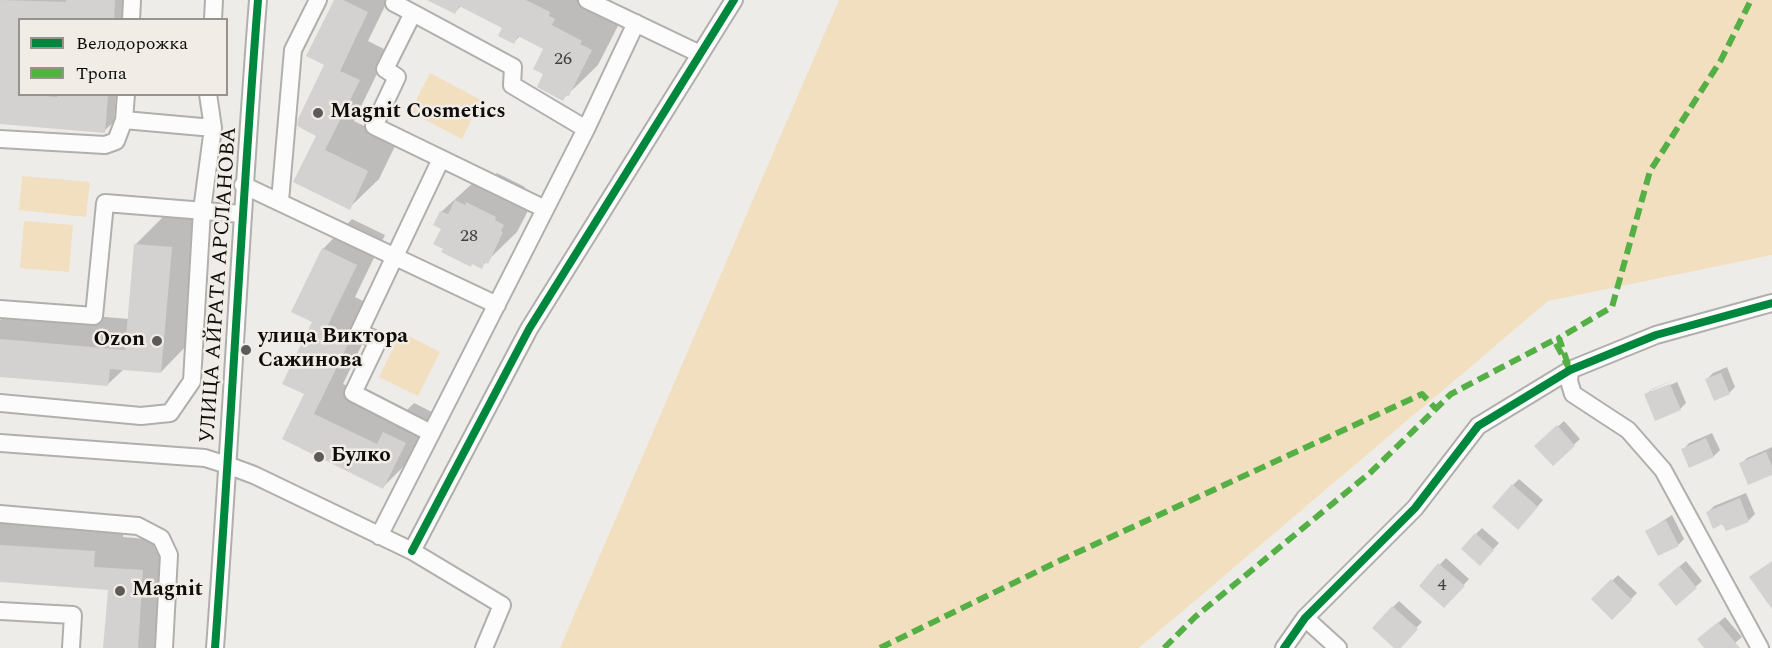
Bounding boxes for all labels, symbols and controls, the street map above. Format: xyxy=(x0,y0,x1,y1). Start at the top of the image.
legend xyxy=(18,18,228,96)
text: Велодорожка xyxy=(76,30,188,57)
house number: 26 xyxy=(554,49,572,71)
text: Тропа xyxy=(76,60,127,87)
place label: Magnit Cosmetics xyxy=(330,100,506,126)
marker: Magnit Cosmetics xyxy=(311,106,325,120)
street label: УЛИЦА АЙРАТА АРСЛАНОВА xyxy=(196,126,244,444)
house number: 28 xyxy=(460,226,478,248)
place label: улица Виктора Сажинова xyxy=(258,325,408,375)
place label: Ozon xyxy=(94,328,145,354)
marker: Ozon xyxy=(150,334,164,348)
marker: улица Виктора Сажинова xyxy=(239,343,253,357)
place label: Булко xyxy=(331,444,391,470)
marker: Булко xyxy=(312,450,326,464)
house number: 4 xyxy=(1438,575,1446,597)
place label: Magnit xyxy=(132,578,203,604)
marker: Magnit xyxy=(113,584,127,598)

